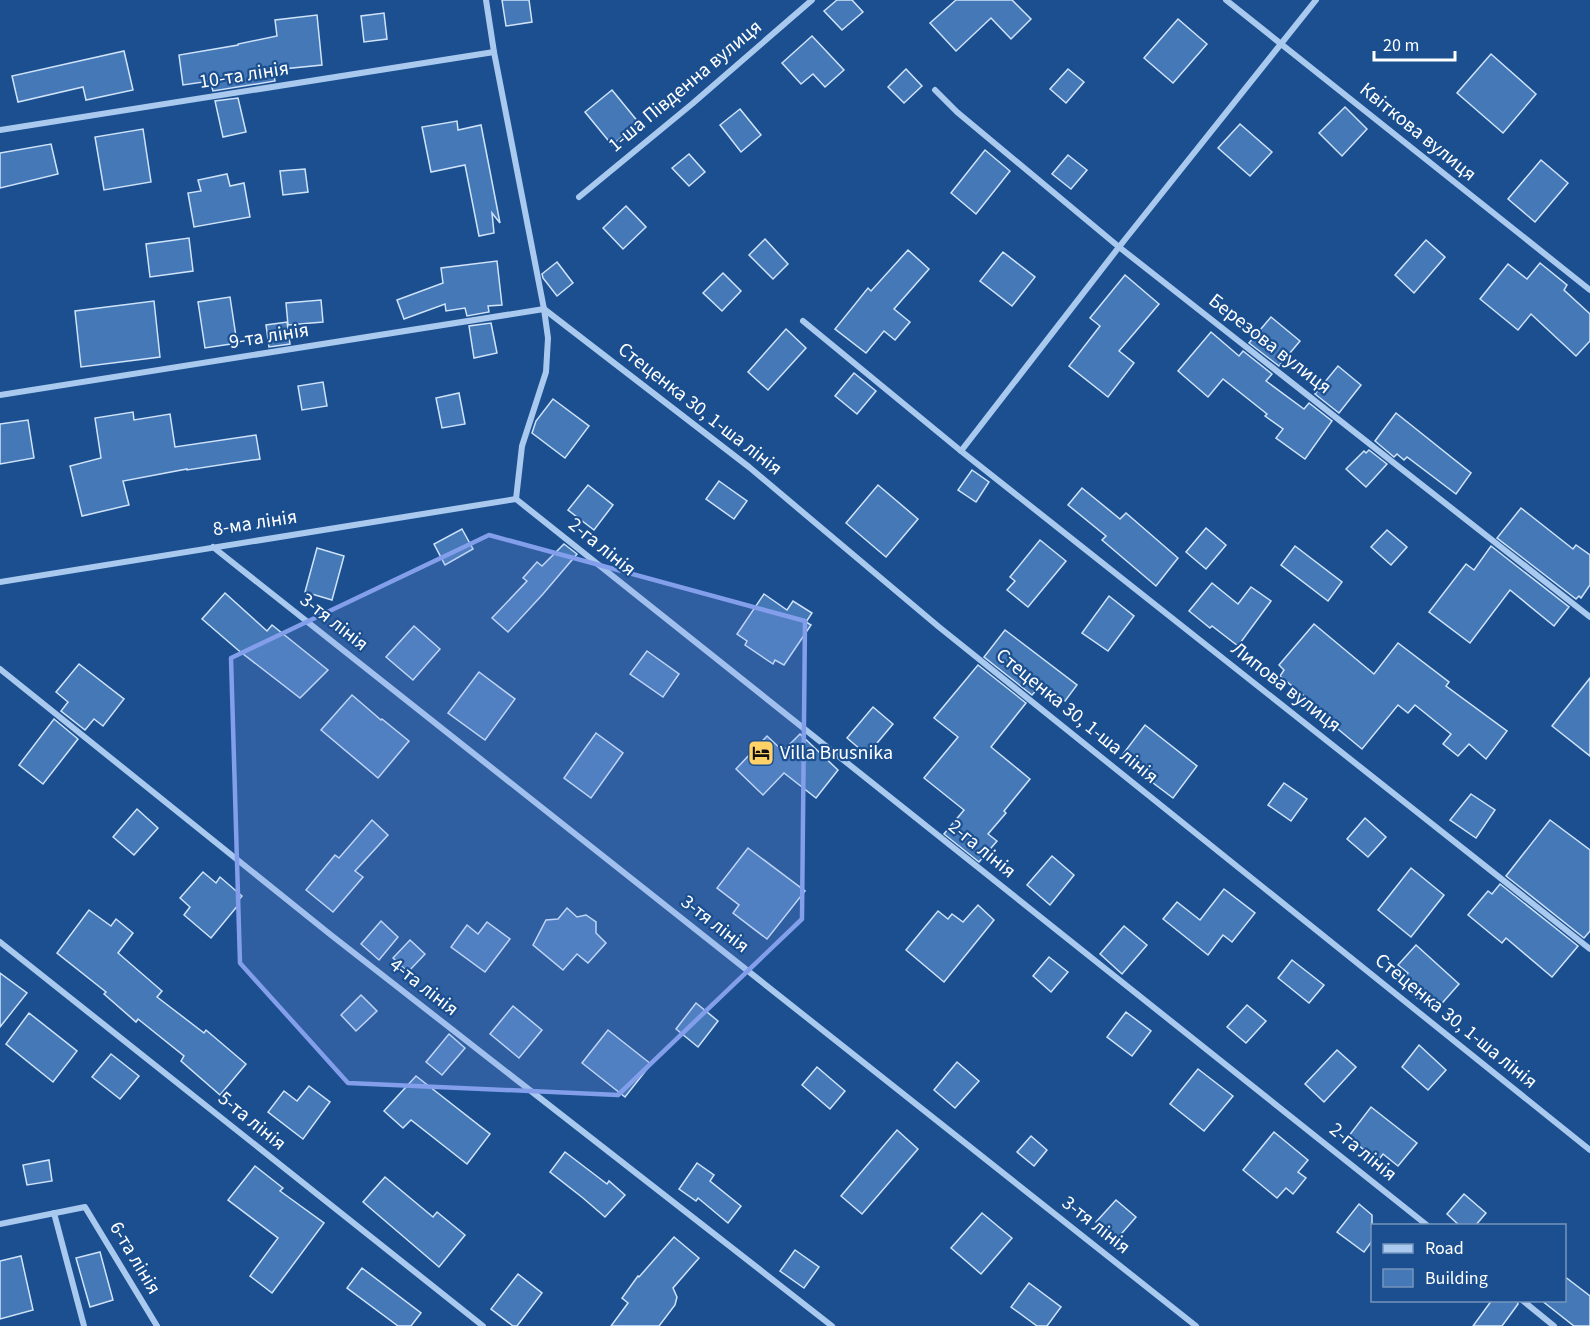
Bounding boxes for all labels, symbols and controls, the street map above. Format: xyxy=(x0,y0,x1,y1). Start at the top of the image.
street label: 1-ша Південна вулиця xyxy=(602,13,768,159)
scale bar xyxy=(1374,24,1455,62)
text: 20 m xyxy=(1383,33,1419,58)
street label: 10-та лінія xyxy=(197,54,291,96)
street label: Квіткова вулиця xyxy=(1354,76,1482,188)
street label: Березова вулиця xyxy=(1203,287,1337,401)
street label: 9-та лінія xyxy=(227,316,311,356)
street label: Стеценка 30, 1-ша лінія xyxy=(612,336,788,482)
street label: 8-ма лінія xyxy=(211,503,299,543)
street label: 2-га лінія xyxy=(562,511,642,583)
street label: 3-тя лінія xyxy=(294,586,374,658)
street label: Липова вулиця xyxy=(1225,635,1347,739)
street label: Стеценка 30, 1-ша лінія xyxy=(990,642,1164,790)
hotel icon: Villa Brusnika xyxy=(746,738,776,768)
place label: Villa Brusnika xyxy=(780,739,893,767)
street label: 2-га лінія xyxy=(942,813,1022,885)
street label: 3-тя лінія xyxy=(675,888,755,960)
street label: Стеценка 30, 1-ша лінія xyxy=(1369,947,1543,1095)
street label: 4-та лінія xyxy=(384,951,464,1023)
street label: 5-та лінія xyxy=(212,1085,292,1157)
street label: 2-га лінія xyxy=(1323,1116,1403,1188)
street label: 3-тя лінія xyxy=(1056,1189,1136,1261)
street label: 6-та лінія xyxy=(102,1216,168,1300)
legend xyxy=(1371,1224,1566,1302)
text: Road xyxy=(1425,1236,1464,1261)
text: Building xyxy=(1425,1266,1488,1291)

